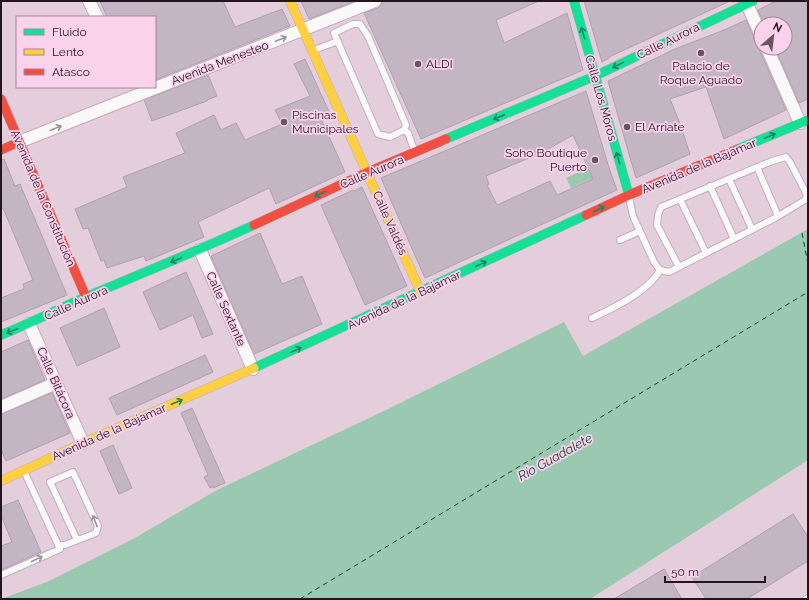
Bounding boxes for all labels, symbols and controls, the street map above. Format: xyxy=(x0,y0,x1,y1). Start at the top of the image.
legend xyxy=(16,16,156,88)
north arrow xyxy=(753,16,793,56)
street label: Calle Aurora xyxy=(634,20,702,62)
text: N xyxy=(771,20,784,35)
text: Fluido xyxy=(52,25,87,39)
one-way arrow xyxy=(579,26,586,39)
one-way arrow xyxy=(275,35,287,43)
street label: Avenida Menesteo xyxy=(169,38,271,88)
text: Lento xyxy=(52,45,84,59)
marker: Palacio de Roque Aguado xyxy=(696,48,706,58)
street label: Calle Los Moros xyxy=(582,53,620,143)
place label: ALDI xyxy=(426,57,453,71)
marker: ALDI xyxy=(413,59,423,69)
place label: Palacio de Roque Aguado xyxy=(660,59,742,87)
one-way arrow xyxy=(613,62,625,69)
text: Atasco xyxy=(52,65,90,79)
place label: Piscinas Municipales xyxy=(292,108,359,136)
one-way arrow xyxy=(494,114,506,122)
marker: Piscinas Municipales xyxy=(279,117,289,127)
place label: El Arriate xyxy=(635,120,685,134)
marker: El Arriate xyxy=(622,122,632,132)
one-way arrow xyxy=(49,123,61,131)
street label: Avenida de la Constitución xyxy=(8,127,78,269)
one-way arrow xyxy=(764,132,776,140)
street label: Avenida de la Bajamar xyxy=(639,135,759,197)
place label: Soho Boutique Puerto xyxy=(505,146,587,174)
one-way arrow xyxy=(614,151,622,164)
street label: Calle Aurora xyxy=(338,152,406,192)
marker: Soho Boutique Puerto xyxy=(590,155,600,165)
street label: Calle Valdés xyxy=(370,189,410,257)
one-way arrow xyxy=(314,191,326,199)
one-way arrow xyxy=(593,205,605,212)
one-way arrow xyxy=(170,256,182,264)
one-way arrow xyxy=(475,260,487,267)
street label: Avenida de la Bajamar xyxy=(345,267,464,332)
street label: Calle Sextante xyxy=(203,270,249,348)
street label: Calle Aurora xyxy=(42,283,110,323)
one-way arrow xyxy=(7,327,19,335)
street label: Calle Bitácora xyxy=(34,345,78,421)
one-way arrow xyxy=(290,345,302,353)
one-way arrow xyxy=(171,398,183,405)
street label: Avenida de la Bajamar xyxy=(50,400,169,464)
water label: Río Guadalete xyxy=(515,430,595,484)
one-way arrow xyxy=(91,515,99,527)
one-way arrow xyxy=(30,555,42,563)
scale bar xyxy=(665,558,765,584)
text: 50 m xyxy=(671,565,699,579)

